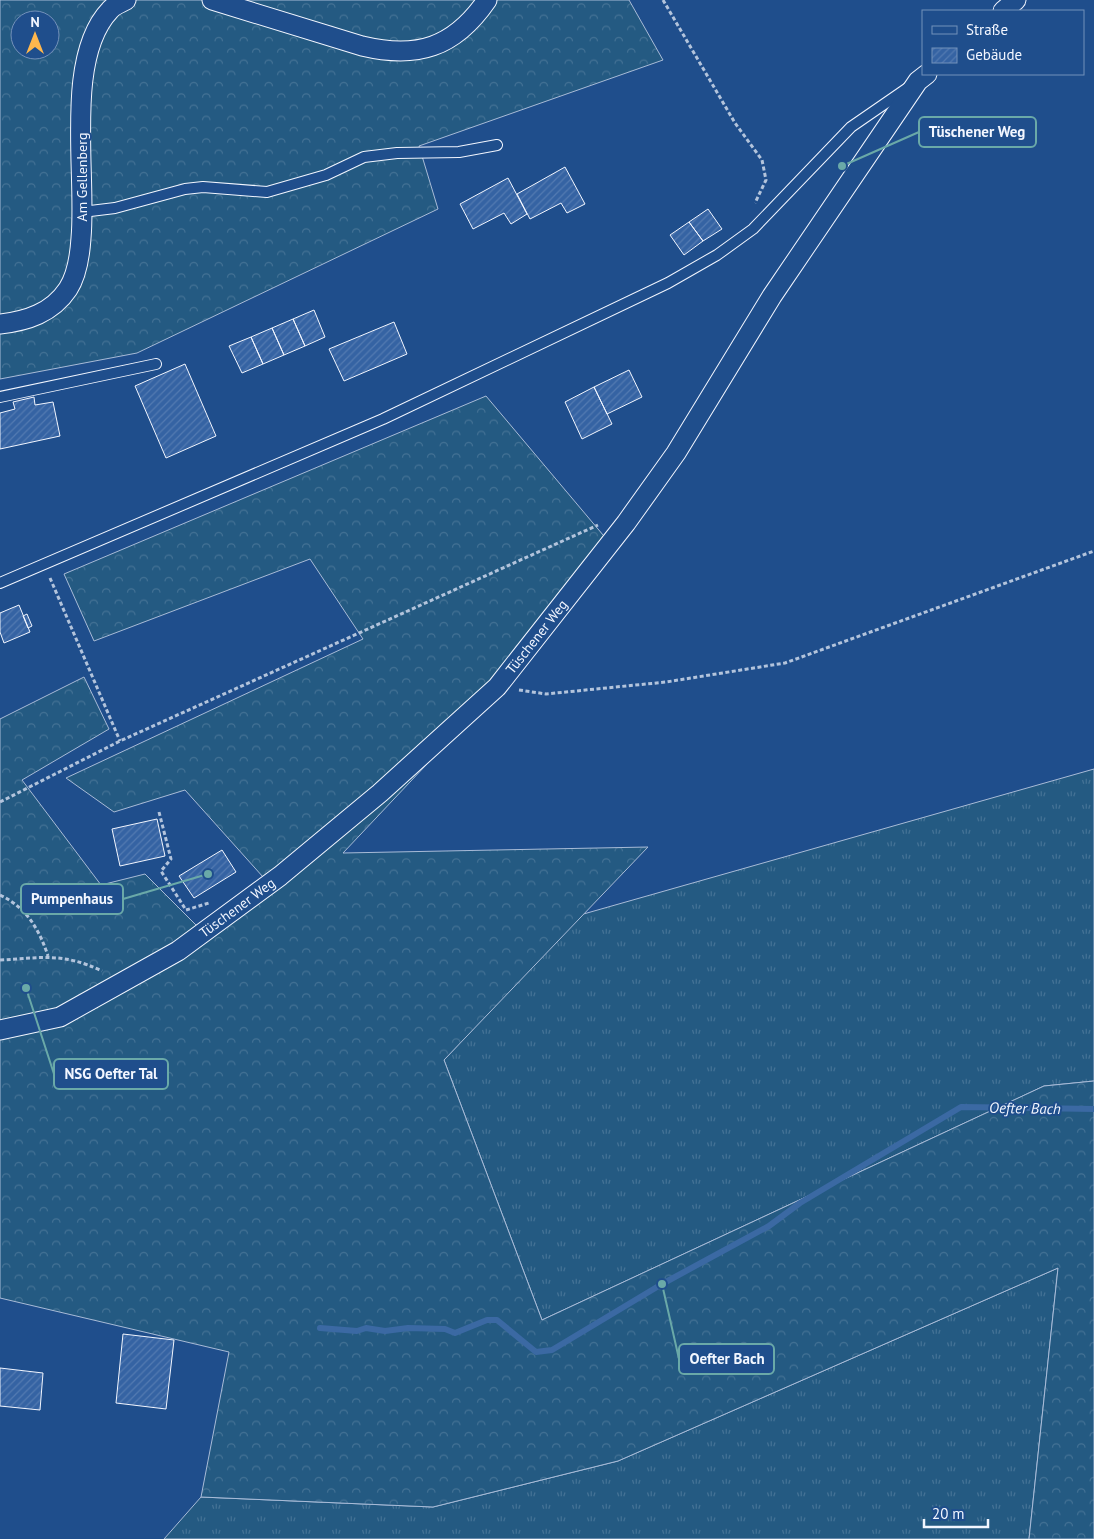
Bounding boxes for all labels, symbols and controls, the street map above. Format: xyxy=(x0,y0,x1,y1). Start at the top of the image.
north arrow xyxy=(10,10,60,60)
legend xyxy=(922,10,1084,75)
text: N xyxy=(30,13,40,31)
text: Straße xyxy=(966,20,1008,39)
text: Gebäude xyxy=(966,45,1022,64)
callout: Tüschener Weg xyxy=(919,117,1036,147)
text: Tüschener Weg xyxy=(929,122,1025,141)
street label: Am Gellenberg xyxy=(73,133,91,221)
street label: Tüschener Weg xyxy=(502,596,571,678)
street label: Tüschener Weg xyxy=(196,874,279,941)
callout: Pumpenhaus xyxy=(21,884,123,914)
text: Pumpenhaus xyxy=(31,889,113,908)
callout: NSG Oefter Tal xyxy=(54,1059,168,1089)
text: NSG Oefter Tal xyxy=(64,1064,158,1083)
water label: Oefter Bach xyxy=(989,1098,1061,1118)
callout: Oefter Bach xyxy=(679,1344,774,1374)
text: Oefter Bach xyxy=(689,1349,765,1368)
scale bar xyxy=(924,1496,988,1528)
text: 20 m xyxy=(932,1504,965,1523)

